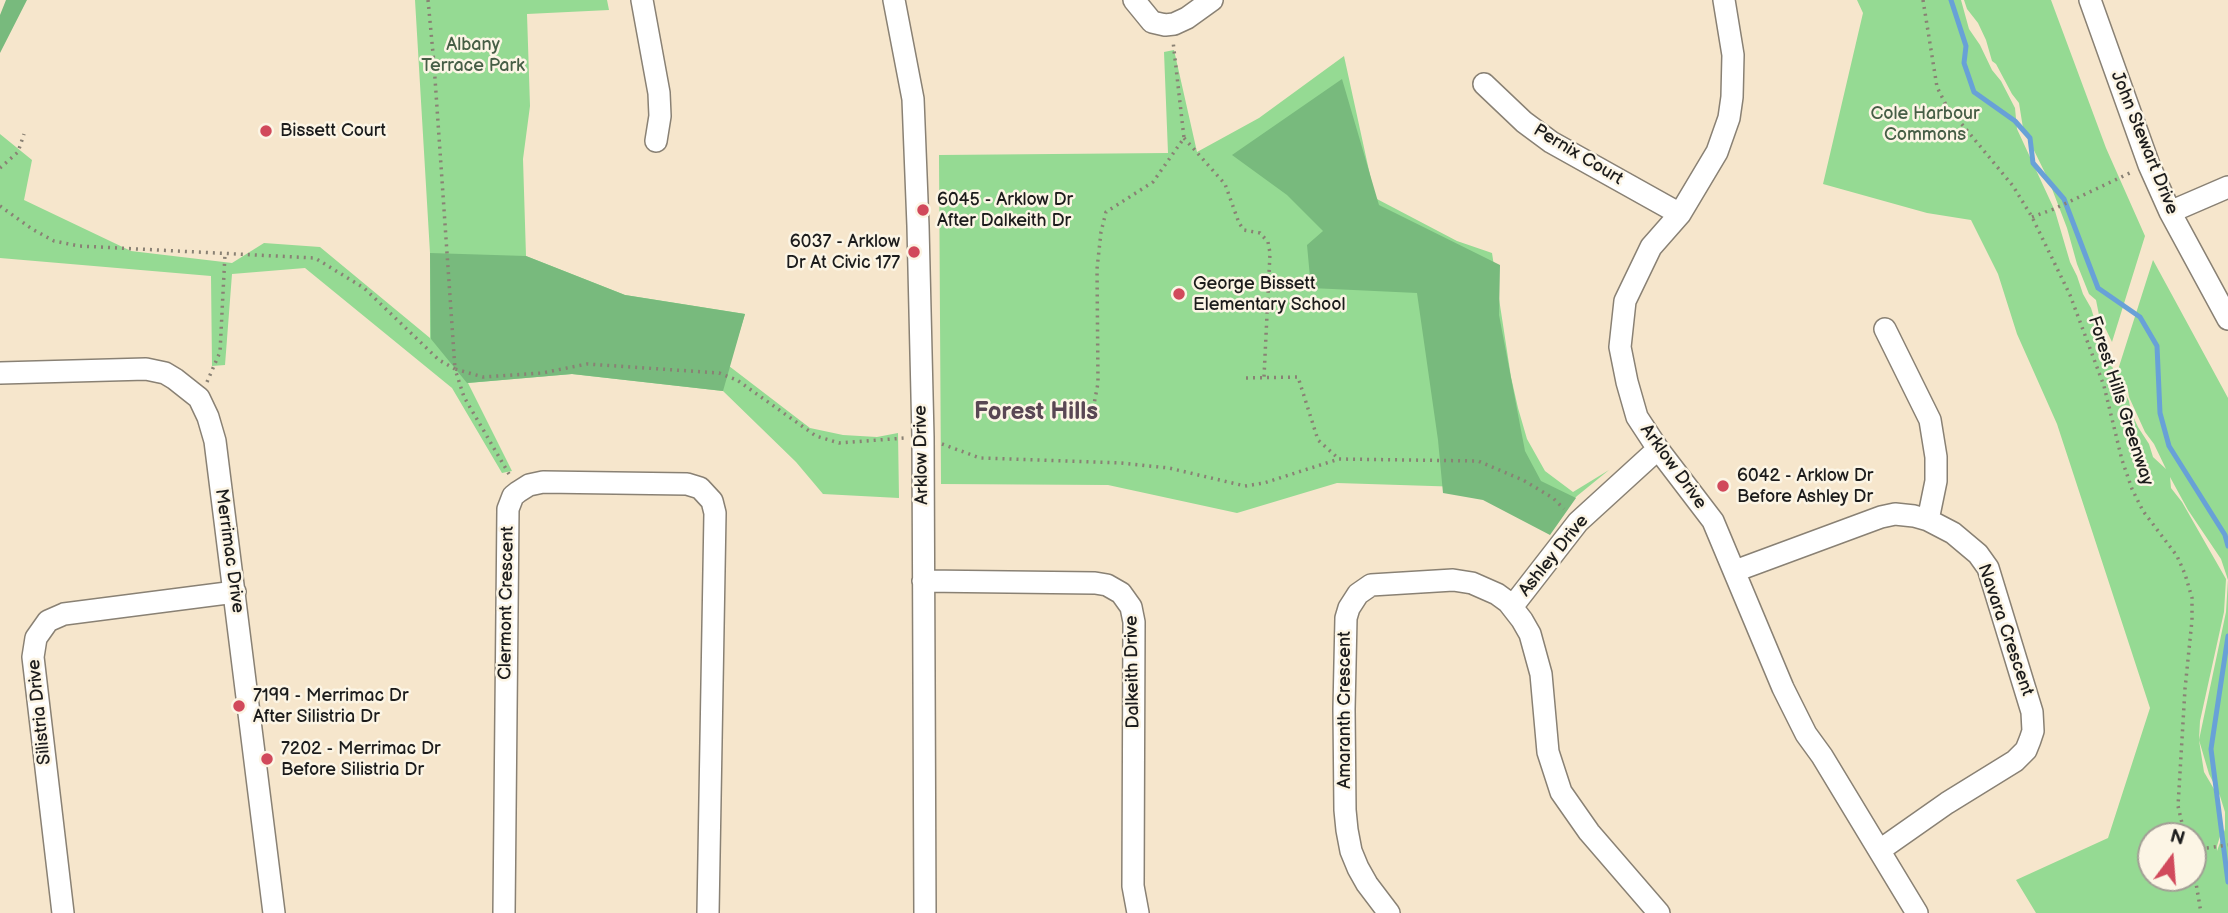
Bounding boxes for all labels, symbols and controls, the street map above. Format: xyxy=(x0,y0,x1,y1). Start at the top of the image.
park label: Albany Terrace Park xyxy=(421,34,525,76)
street label: John Stewart Drive xyxy=(2105,68,2183,218)
park label: Cole Harbour Commons xyxy=(1871,103,1979,146)
place label: Bissett Court xyxy=(280,120,386,142)
street label: Pernix Court xyxy=(1529,120,1627,190)
marker: Bissett Court xyxy=(258,123,274,139)
place label: 6045 - Arklow Dr After Dalkeith Dr xyxy=(937,189,1073,232)
marker: 6045 - Arklow Dr After Dalkeith Dr xyxy=(915,202,931,218)
place label: 6037 - Arklow Dr At Civic 177 xyxy=(786,231,900,274)
marker: 6037 - Arklow Dr At Civic 177 xyxy=(906,244,922,260)
place label: George Bissett Elementary School xyxy=(1193,273,1346,316)
marker: George Bissett Elementary School xyxy=(1171,286,1187,302)
street label: Forest Hills Greenway xyxy=(2082,314,2158,488)
district label: Forest Hills xyxy=(974,399,1098,427)
street label: Arklow Drive xyxy=(910,405,934,505)
street label: Arklow Drive xyxy=(1635,420,1711,514)
place label: 6042 - Arklow Dr Before Ashley Dr xyxy=(1737,465,1873,508)
marker: 6042 - Arklow Dr Before Ashley Dr xyxy=(1715,478,1731,494)
street label: Merrimac Drive xyxy=(210,487,248,615)
street label: Ashley Drive xyxy=(1514,511,1594,601)
street label: Clermont Crescent xyxy=(495,526,519,680)
street label: Navara Crescent xyxy=(1972,561,2038,699)
street label: Dalkeith Drive xyxy=(1121,615,1145,729)
street label: Amaranth Crescent xyxy=(1334,631,1356,789)
street label: Silistria Drive xyxy=(24,658,56,766)
place label: 7199 - Merrimac Dr After Silistria Dr xyxy=(253,685,408,728)
marker: 7199 - Merrimac Dr After Silistria Dr xyxy=(231,698,247,714)
place label: 7202 - Merrimac Dr Before Silistria Dr xyxy=(281,738,441,780)
marker: 7202 - Merrimac Dr Before Silistria Dr xyxy=(259,751,275,767)
north arrow xyxy=(2137,822,2207,892)
text: N xyxy=(2167,825,2187,851)

